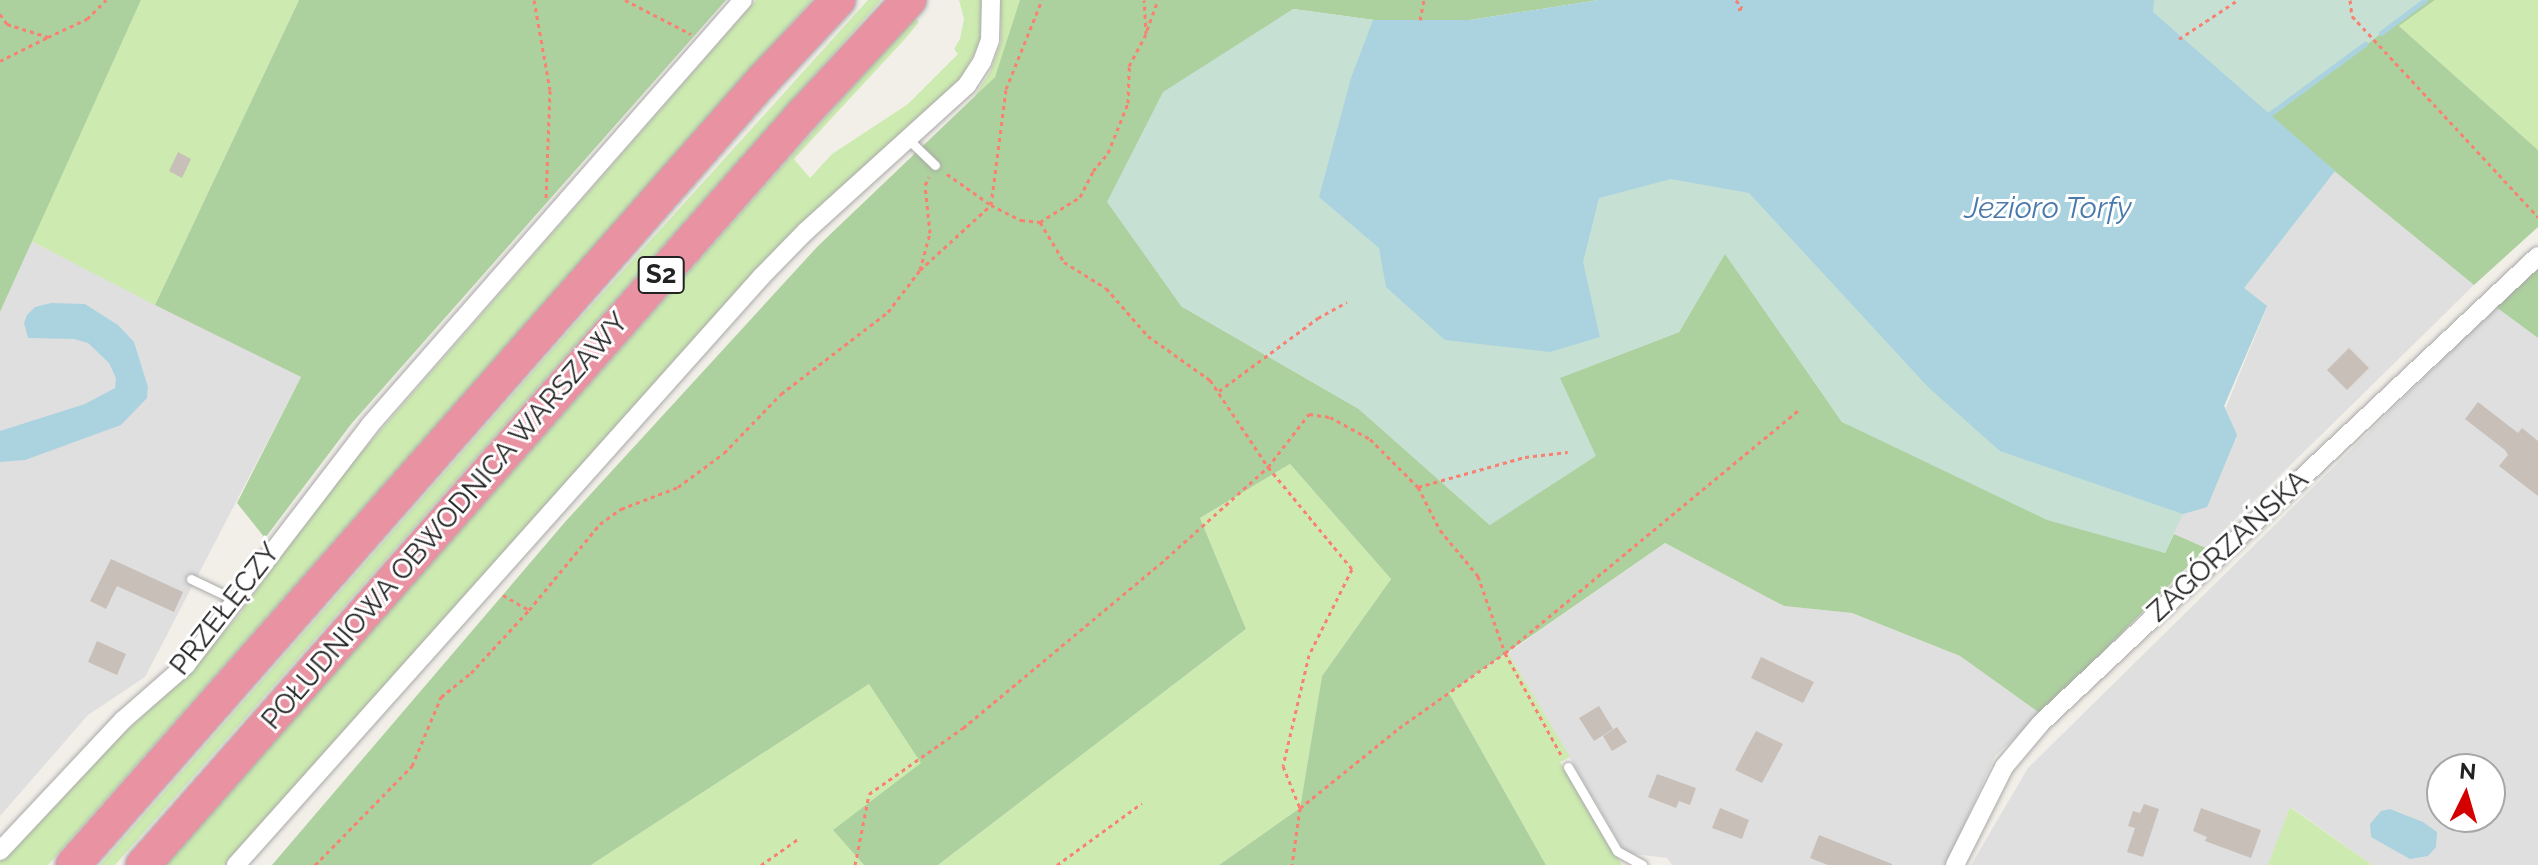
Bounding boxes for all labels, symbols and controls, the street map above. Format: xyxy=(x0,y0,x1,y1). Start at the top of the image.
water label: Jezioro Torfy xyxy=(1964,190,2132,226)
road number: S2 xyxy=(637,253,685,297)
street label: POŁUDNIOWA OBWODNICA WARSZAWY xyxy=(254,305,636,737)
street label: ZAGÓRZAŃSKA xyxy=(2141,463,2315,629)
street label: PRZEŁĘCZY xyxy=(163,536,287,682)
north arrow xyxy=(2426,753,2506,833)
text: N xyxy=(2458,757,2477,785)

